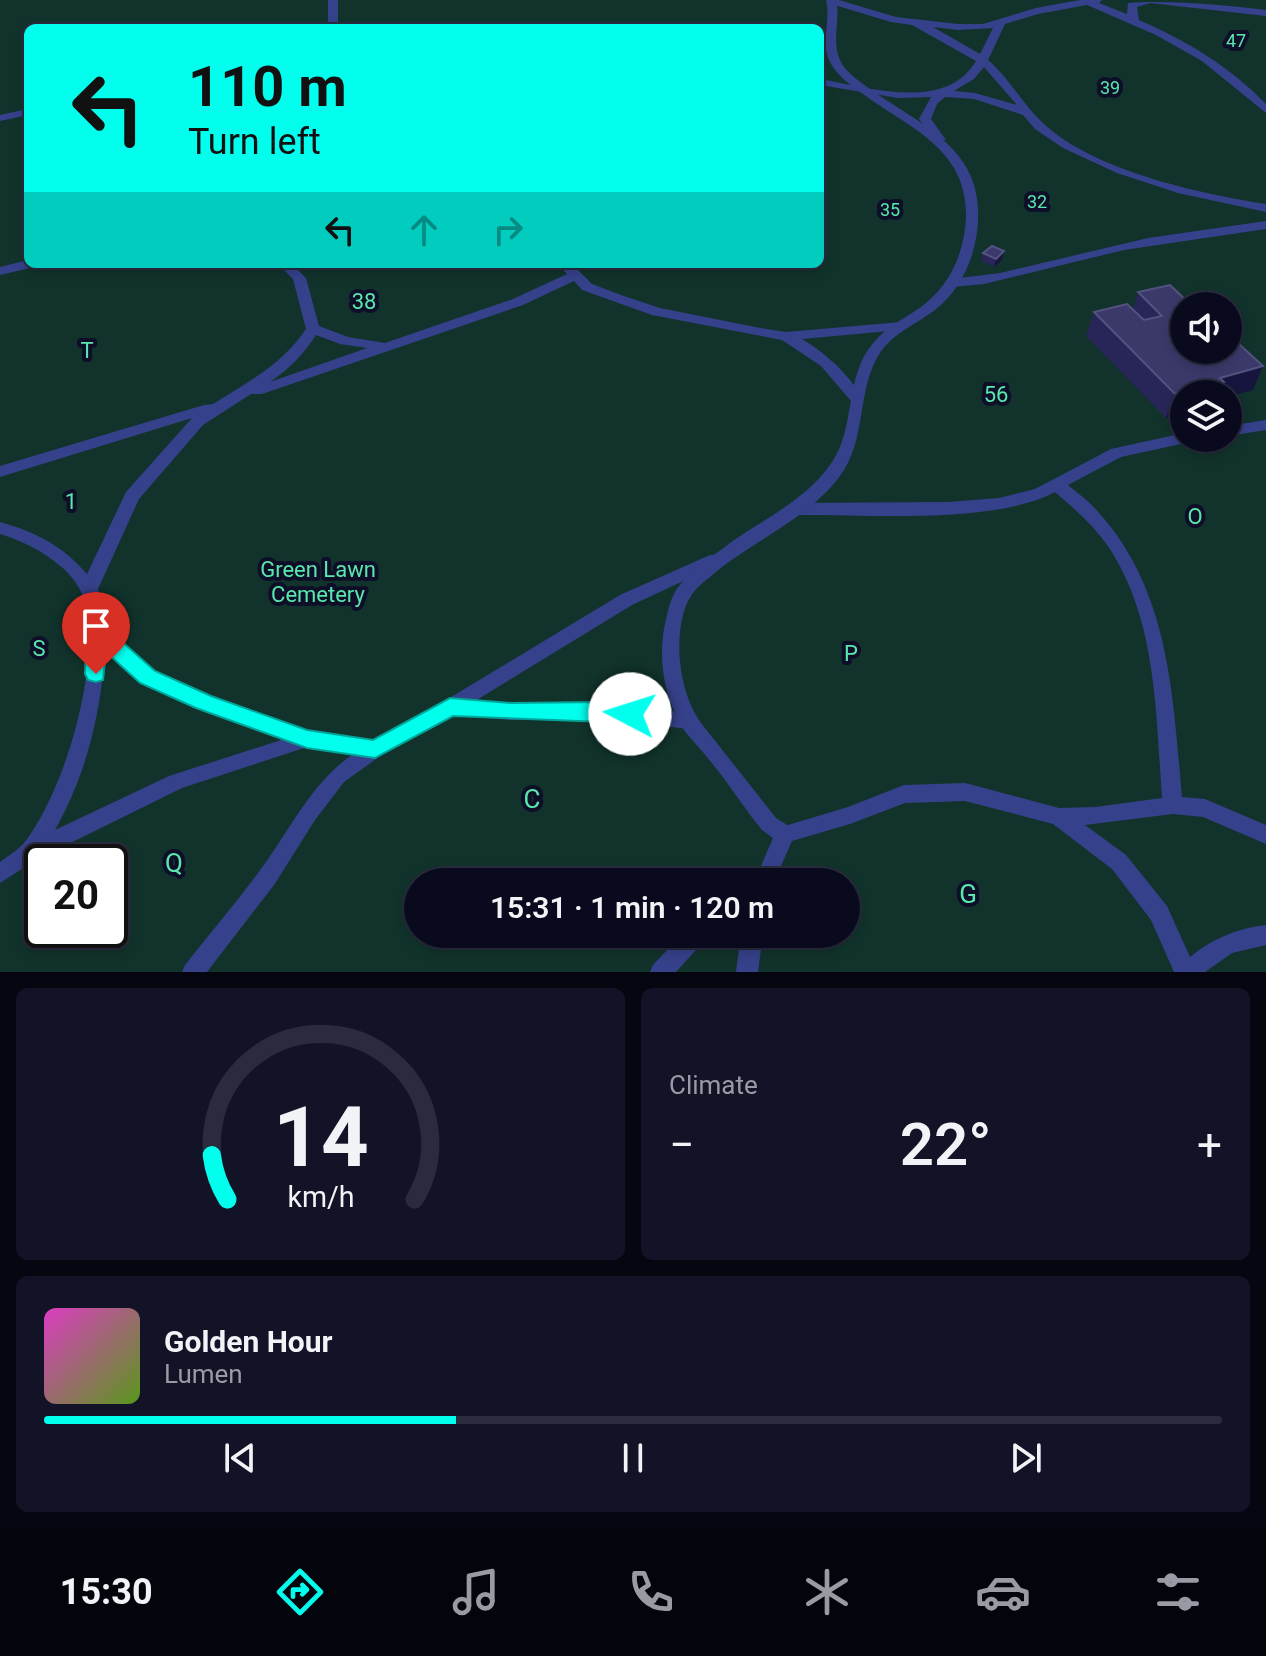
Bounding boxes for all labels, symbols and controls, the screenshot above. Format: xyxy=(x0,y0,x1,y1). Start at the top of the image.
park label: 47 xyxy=(1226,30,1246,51)
text: 110 m xyxy=(188,54,347,120)
icon: left xyxy=(56,56,160,160)
park label: 39 xyxy=(1100,77,1120,98)
text: Turn left xyxy=(188,121,321,163)
park label: 32 xyxy=(1027,191,1047,212)
park label: 35 xyxy=(880,199,900,220)
icon: left xyxy=(318,208,362,252)
icon: ahead xyxy=(402,208,446,252)
icon: right xyxy=(486,208,530,252)
park label: 38 xyxy=(352,289,376,314)
map controls xyxy=(1170,292,1242,452)
button: sound xyxy=(1170,292,1242,364)
park label: T xyxy=(80,338,94,363)
button: layers xyxy=(1170,380,1242,452)
park label: 56 xyxy=(984,382,1008,407)
park label: 1 xyxy=(65,489,77,514)
park label: O xyxy=(1187,504,1203,529)
park label: Green Lawn Cemetery xyxy=(260,557,376,607)
pin xyxy=(62,592,130,674)
icon: arrive xyxy=(74,604,118,648)
park label: S xyxy=(32,636,46,661)
park label: P xyxy=(844,641,858,666)
position arrow xyxy=(588,672,672,756)
park label: C xyxy=(524,784,540,814)
speed limit sign: 20 xyxy=(24,844,128,948)
park label: Q xyxy=(165,848,183,878)
park label: G xyxy=(959,879,977,909)
text: 15:31 · 1 min · 120 m xyxy=(490,890,774,925)
text: Climate xyxy=(669,1070,758,1100)
text: 14 xyxy=(273,1089,368,1186)
text: 22° xyxy=(900,1109,991,1180)
text: − xyxy=(669,1119,694,1171)
text: + xyxy=(1197,1119,1222,1171)
text: km/h xyxy=(287,1180,354,1214)
text: Golden Hour xyxy=(164,1324,333,1359)
text: Lumen xyxy=(164,1359,243,1389)
icon: previous xyxy=(218,1436,262,1480)
icon: pause xyxy=(611,1436,655,1480)
icon: next xyxy=(1004,1436,1048,1480)
icon: directions xyxy=(272,1564,328,1620)
icon: music xyxy=(448,1564,504,1620)
icon: phone xyxy=(623,1564,679,1620)
icon: climate xyxy=(799,1564,855,1620)
icon: car xyxy=(975,1564,1031,1620)
icon: filters xyxy=(1150,1564,1206,1620)
text: 15:30 xyxy=(60,1571,153,1613)

